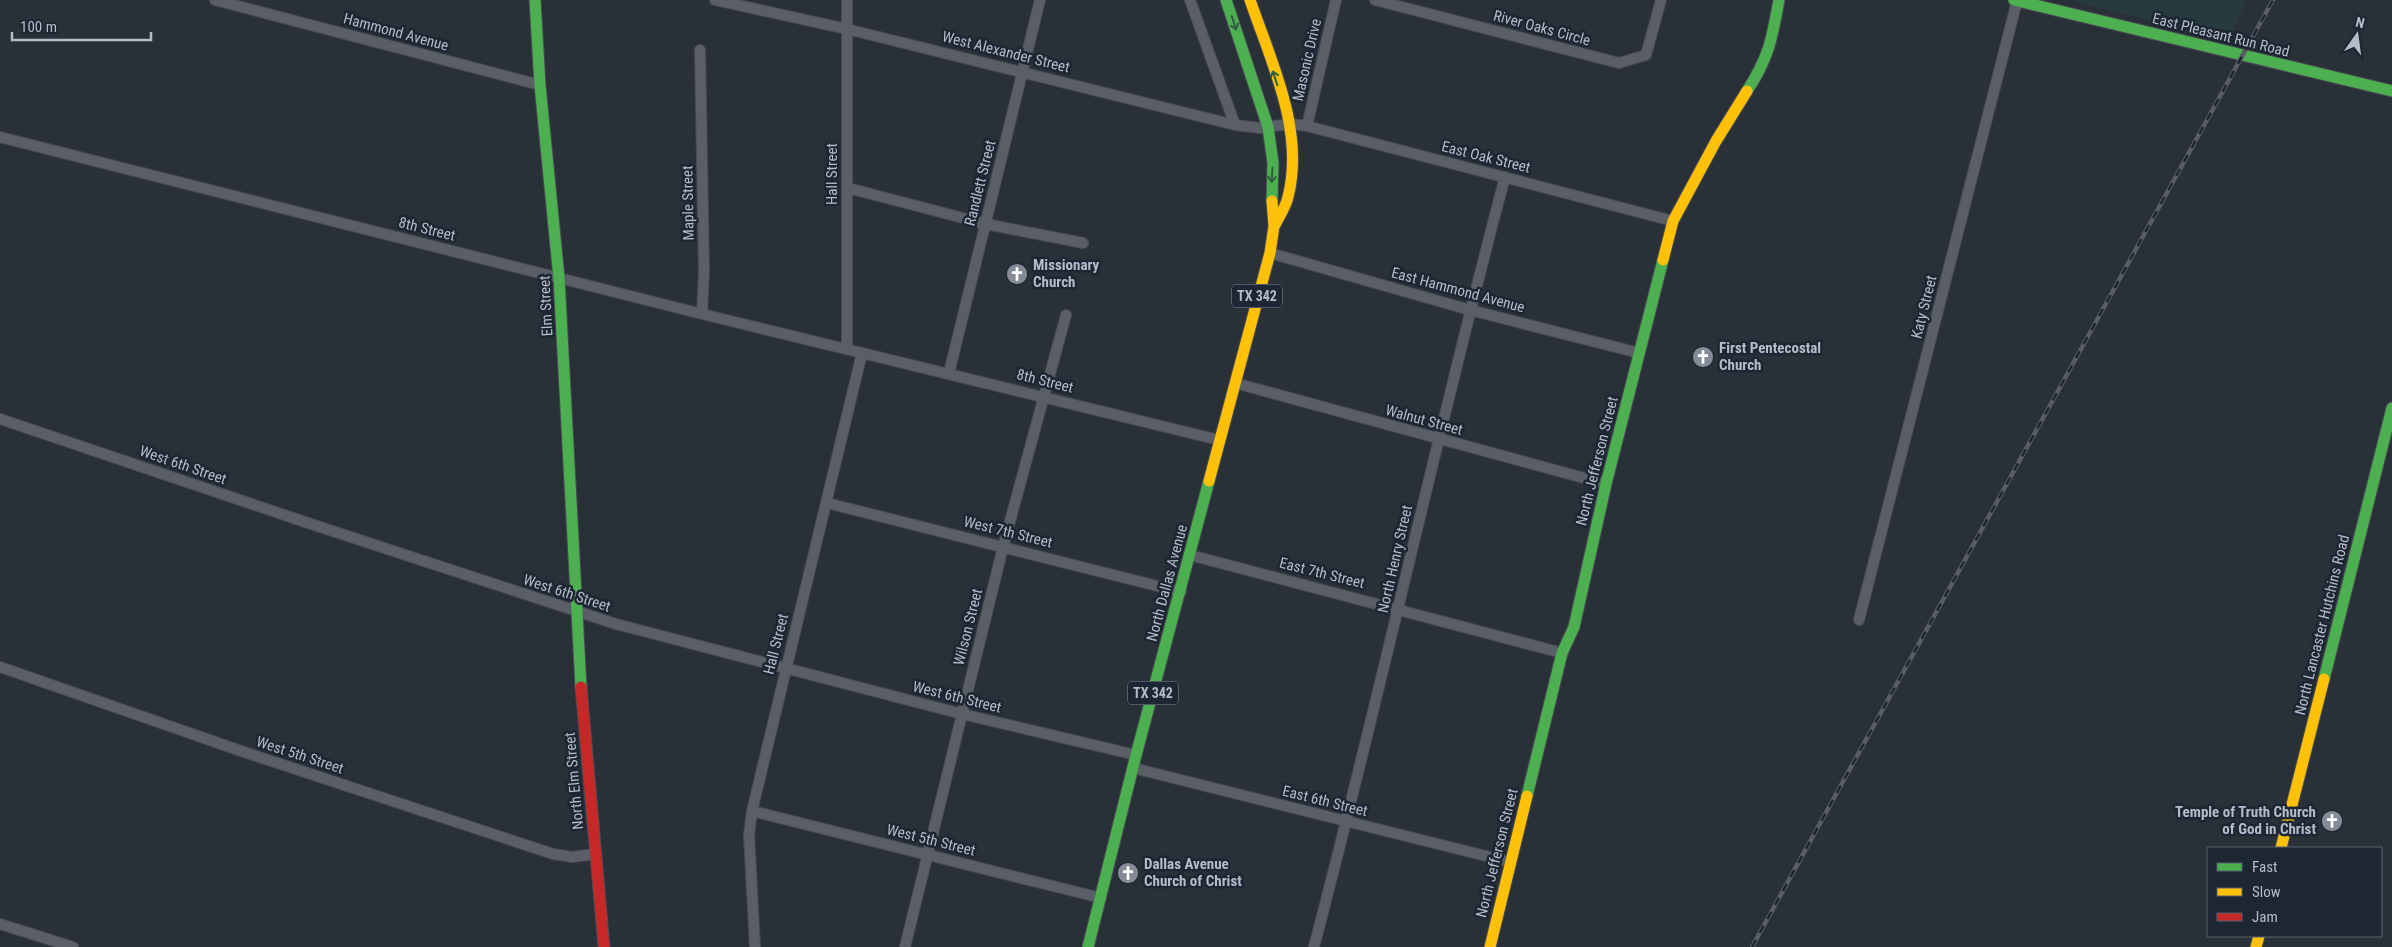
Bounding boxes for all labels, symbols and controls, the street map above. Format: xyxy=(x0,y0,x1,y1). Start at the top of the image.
street label: River Oaks Circle xyxy=(1491,6,1593,50)
street label: Hammond Avenue xyxy=(342,9,450,55)
street label: East Pleasant Run Road xyxy=(2151,9,2291,61)
scale bar xyxy=(12,10,151,42)
north arrow xyxy=(2332,10,2382,60)
text: N xyxy=(2354,14,2366,31)
one-way arrow xyxy=(1230,15,1239,30)
street label: Masonic Drive xyxy=(1289,17,1325,103)
text: 100 m xyxy=(20,18,57,36)
street label: West Alexander Street xyxy=(940,27,1072,77)
one-way arrow xyxy=(1270,70,1279,86)
street label: East Oak Street xyxy=(1440,137,1532,177)
street label: Randlett Street xyxy=(961,138,999,228)
street label: Hall Street xyxy=(823,143,841,205)
street label: Maple Street xyxy=(678,165,698,241)
one-way arrow xyxy=(1268,167,1277,183)
street label: 8th Street xyxy=(397,213,457,245)
place label: Missionary Church xyxy=(1033,256,1100,291)
church icon: Missionary Church xyxy=(1005,262,1029,286)
street label: East Hammond Avenue xyxy=(1389,264,1527,316)
street label: Katy Street xyxy=(1907,273,1941,341)
street label: Elm Street xyxy=(535,275,557,337)
road number: TX 342 xyxy=(1232,284,1282,308)
place label: First Pentecostal Church xyxy=(1719,339,1821,374)
church icon: First Pentecostal Church xyxy=(1691,345,1715,369)
street label: 8th Street xyxy=(1015,365,1075,397)
street label: North Jefferson Street xyxy=(1572,395,1622,527)
street label: Walnut Street xyxy=(1383,401,1465,439)
street label: West 6th Street xyxy=(137,442,229,488)
street label: North Henry Street xyxy=(1374,503,1416,615)
street label: West 7th Street xyxy=(962,512,1054,552)
street label: North Dallas Avenue xyxy=(1143,523,1191,643)
street label: North Lancaster Hutchins Road xyxy=(2291,533,2353,717)
street label: East 7th Street xyxy=(1278,554,1366,592)
street label: West 6th Street xyxy=(521,570,613,616)
street label: Wilson Street xyxy=(950,587,986,667)
street label: Hall Street xyxy=(760,612,792,676)
street label: West 6th Street xyxy=(911,677,1003,717)
road number: TX 342 xyxy=(1128,681,1178,704)
street label: West 5th Street xyxy=(254,732,346,778)
street label: North Elm Street xyxy=(561,732,587,830)
street label: East 6th Street xyxy=(1281,782,1369,820)
street label: North Jefferson Street xyxy=(1472,787,1522,919)
place label: Temple of Truth Church of God in Christ xyxy=(2175,803,2316,838)
church icon: Temple of Truth Church of God in Christ xyxy=(2320,809,2344,833)
street label: West 5th Street xyxy=(885,820,977,860)
legend xyxy=(2207,847,2382,937)
place label: Dallas Avenue Church of Christ xyxy=(1144,855,1242,890)
text: Fast xyxy=(2252,858,2277,876)
church icon: Dallas Avenue Church of Christ xyxy=(1116,861,1140,885)
text: Slow xyxy=(2252,883,2281,901)
text: Jam xyxy=(2252,908,2278,926)

